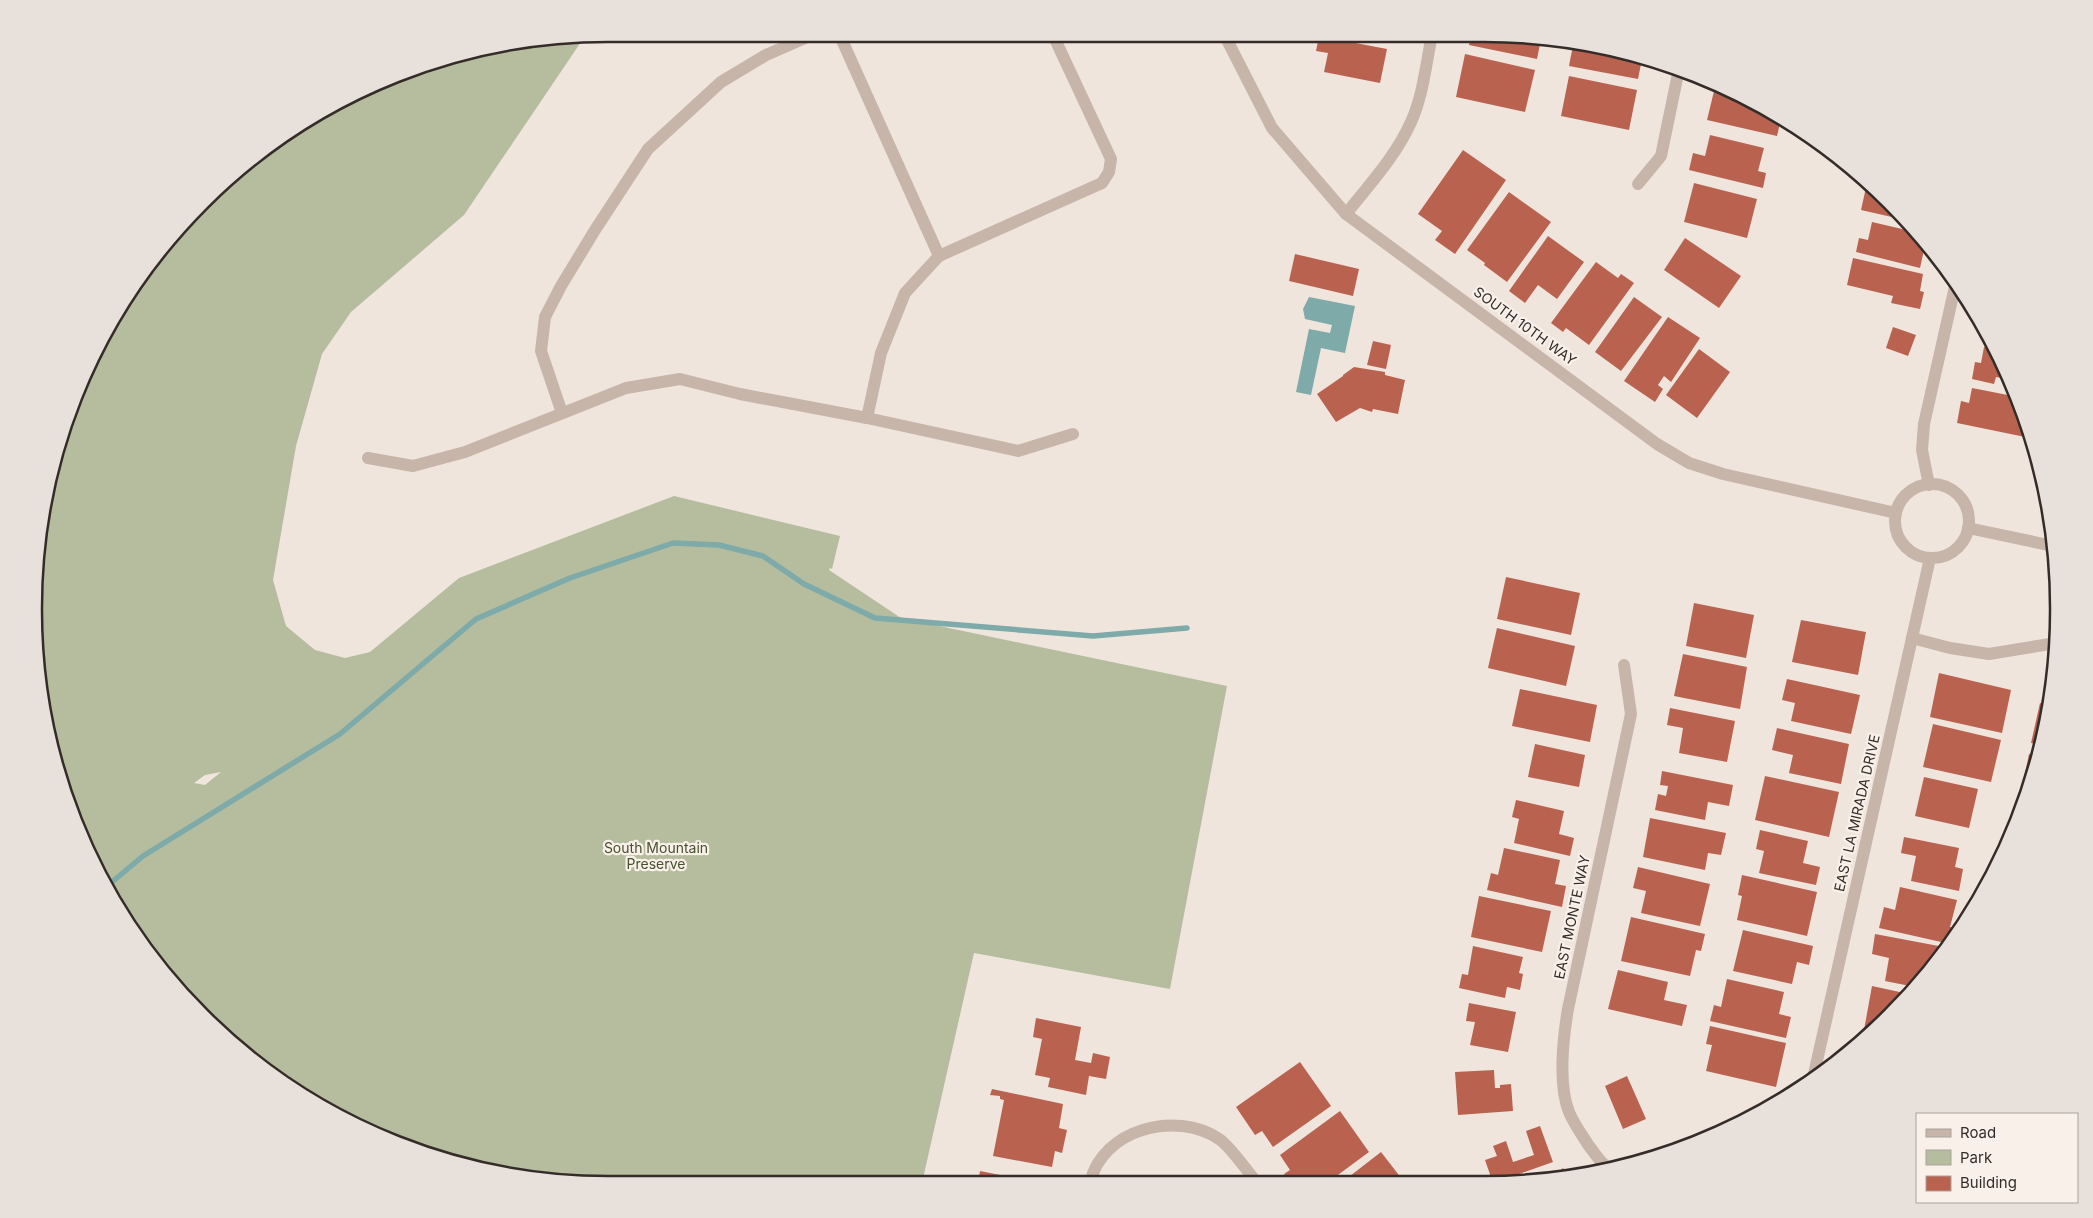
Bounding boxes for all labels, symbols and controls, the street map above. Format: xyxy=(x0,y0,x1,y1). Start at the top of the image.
street label: SOUTH 10TH WAY xyxy=(1471,283,1580,369)
street label: EAST LA MIRADA DRIVE xyxy=(1830,733,1883,893)
park label: South Mountain Preserve xyxy=(604,839,708,872)
street label: EAST MONTE WAY xyxy=(1550,853,1593,981)
legend xyxy=(1916,1113,2078,1203)
text: Road xyxy=(1960,1123,1996,1142)
text: Park xyxy=(1960,1148,1993,1167)
text: Building xyxy=(1960,1173,2017,1192)

